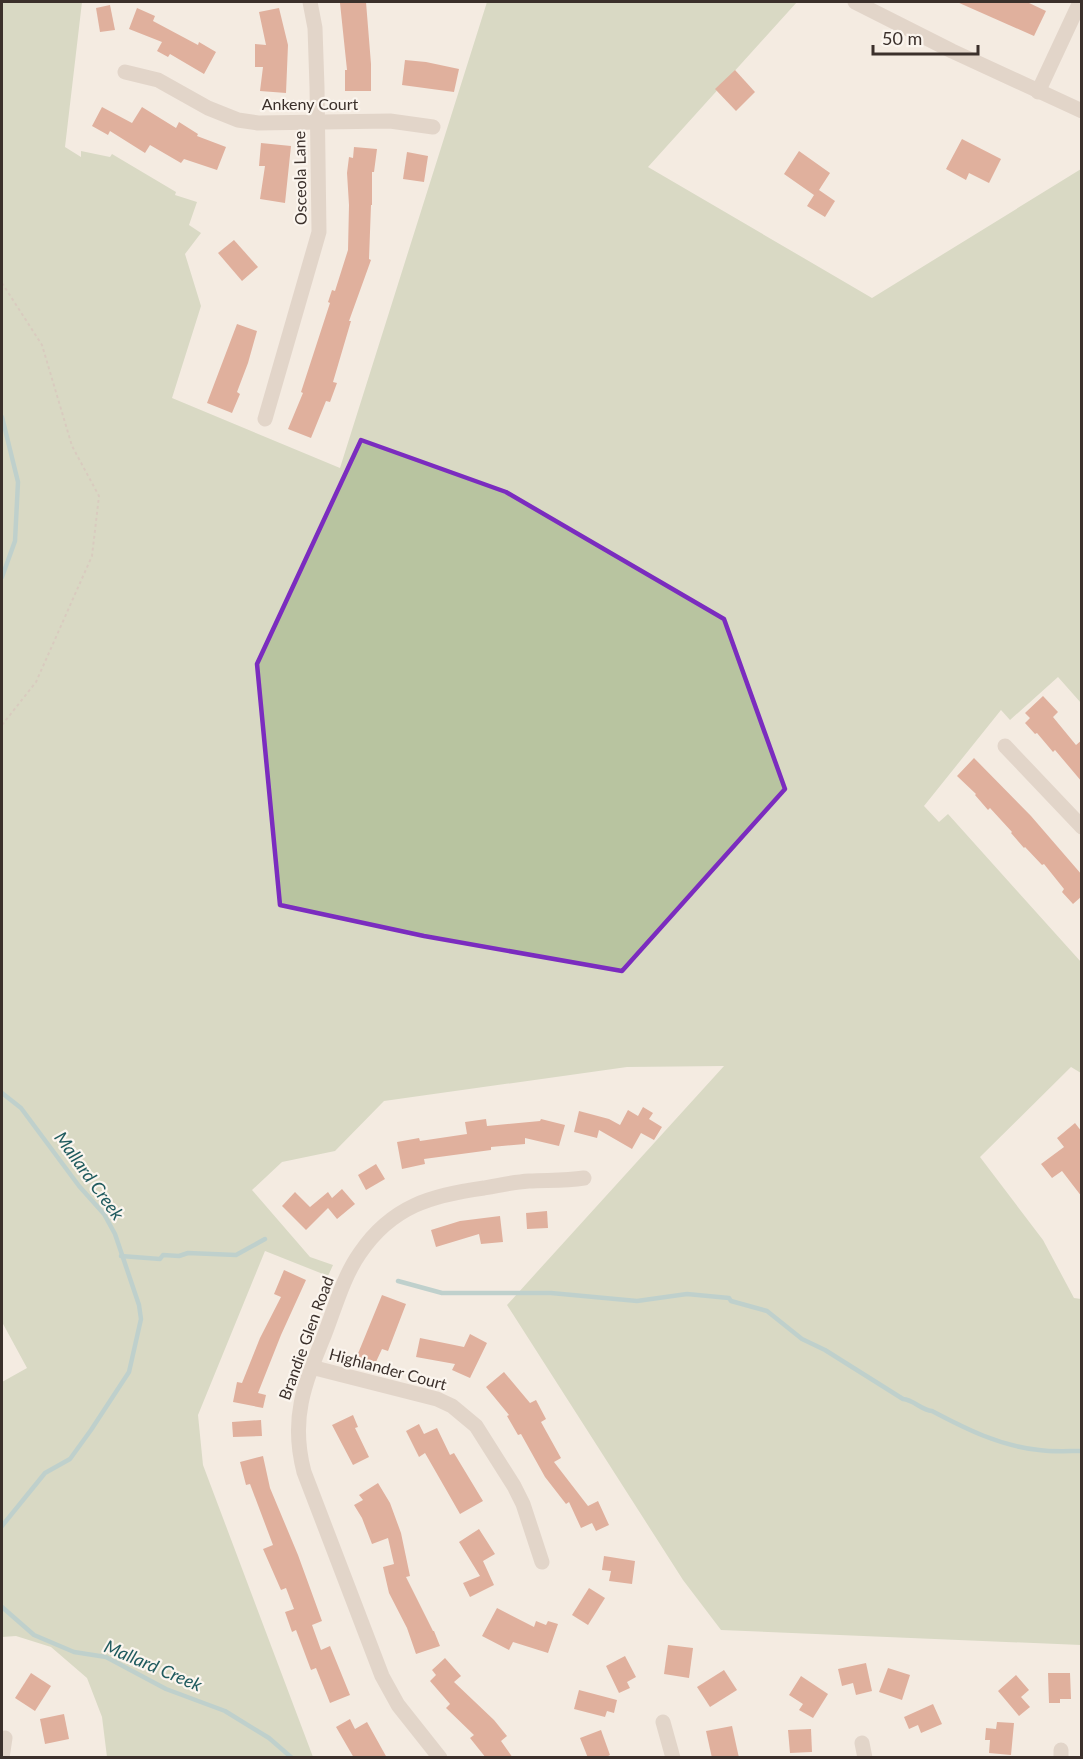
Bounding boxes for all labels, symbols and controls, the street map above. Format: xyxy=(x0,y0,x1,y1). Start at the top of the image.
scale bar xyxy=(873,18,978,56)
text: 50 m xyxy=(882,27,922,49)
street label: Ankeny Court xyxy=(262,94,359,113)
street label: Osceola Lane xyxy=(289,131,310,225)
water label: Mallard Creek xyxy=(50,1127,130,1224)
street label: Brandie Glen Road xyxy=(274,1273,337,1402)
street label: Highlander Court xyxy=(327,1344,449,1393)
water label: Mallard Creek xyxy=(101,1635,206,1696)

